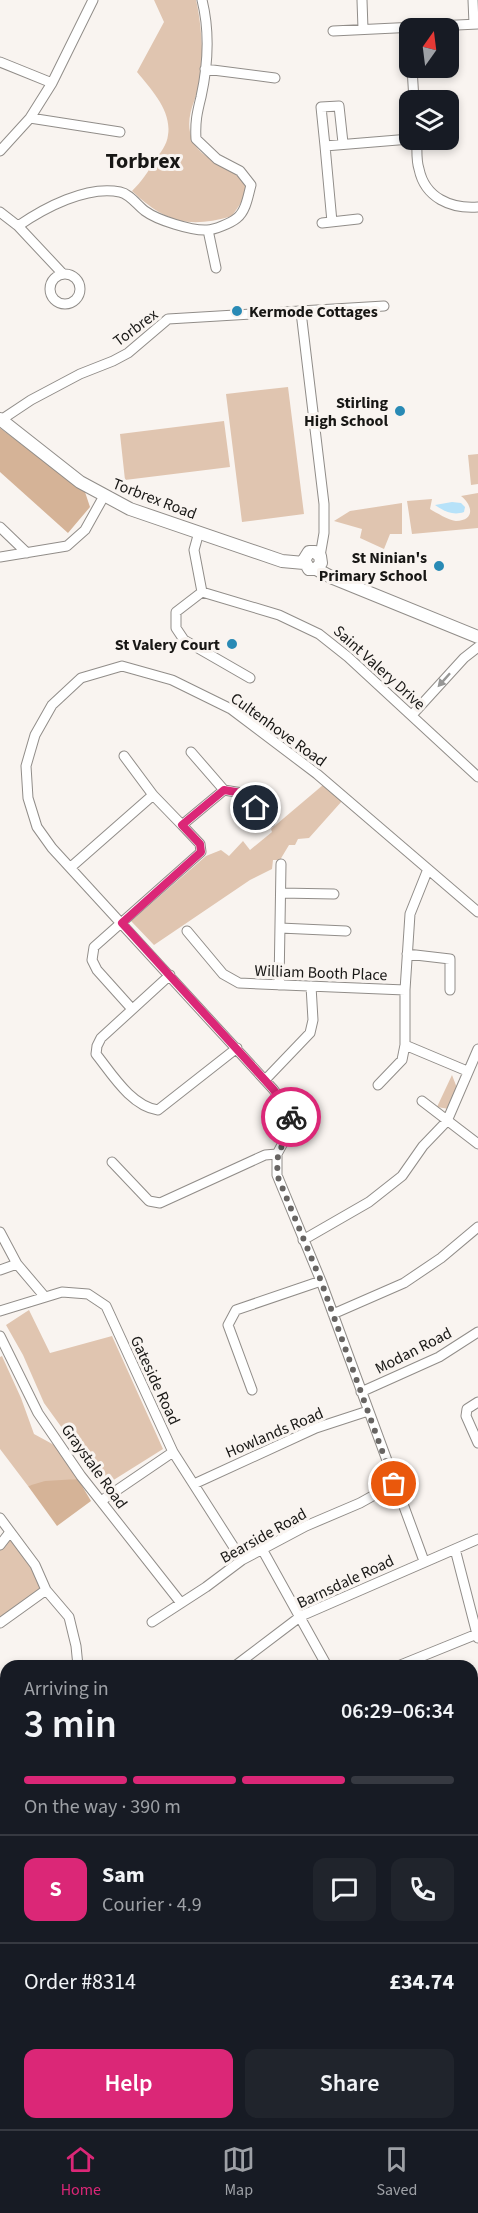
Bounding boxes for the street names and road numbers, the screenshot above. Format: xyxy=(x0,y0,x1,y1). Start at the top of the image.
street label: Torbrex xyxy=(109,304,163,352)
street label: Torbrex Road xyxy=(109,473,200,525)
street label: Saint Valery Drive xyxy=(328,620,430,715)
street label: Cultenhove Road xyxy=(226,687,331,772)
street label: William Booth Place xyxy=(254,960,388,986)
street label: Modan Road xyxy=(371,1322,456,1380)
street label: Gateside Road xyxy=(125,1332,185,1429)
street label: Howlands Road xyxy=(222,1402,327,1463)
street label: Graystale Road xyxy=(56,1420,132,1513)
street label: Bearside Road xyxy=(216,1503,311,1569)
street label: Barnsdale Road xyxy=(293,1550,398,1614)

